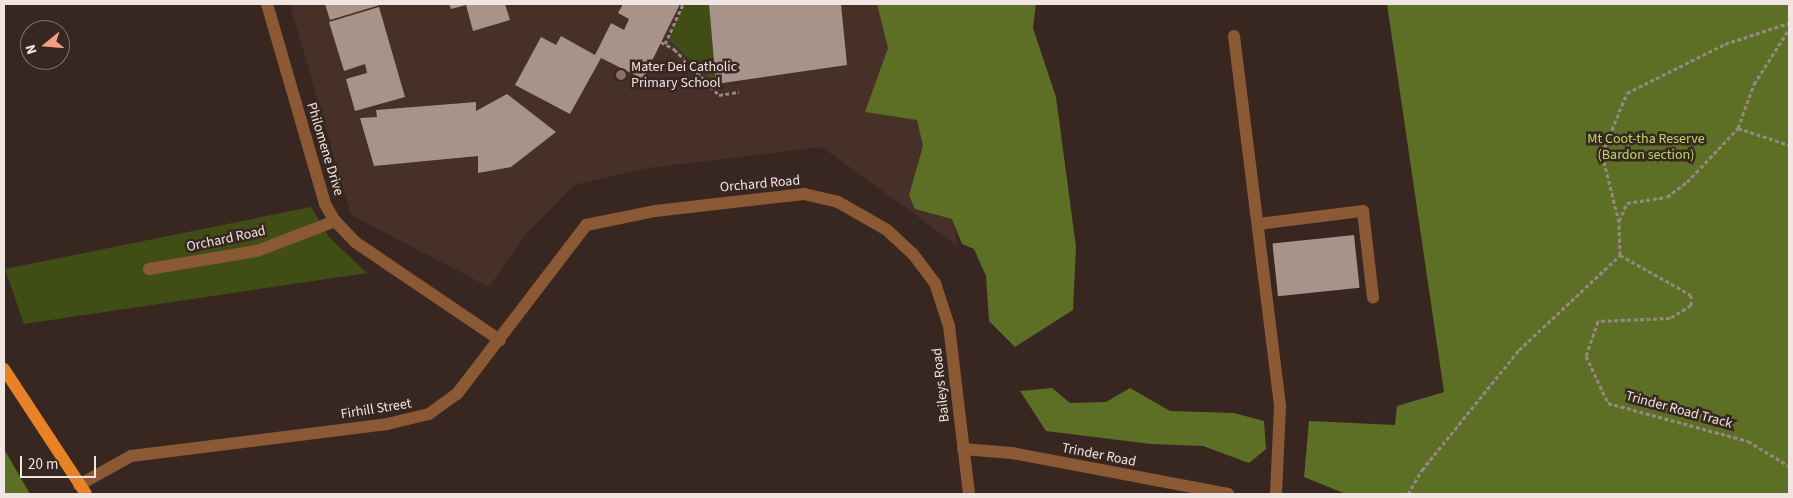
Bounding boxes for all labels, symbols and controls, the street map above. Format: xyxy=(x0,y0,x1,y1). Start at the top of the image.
north arrow xyxy=(20,20,70,70)
text: N xyxy=(21,42,43,56)
place label: Mater Dei Catholic Primary School xyxy=(631,59,737,92)
marker: Mater Dei Catholic Primary School xyxy=(615,69,627,81)
street label: Philomene Drive xyxy=(303,100,347,198)
park label: Mt Coot-tha Reserve (Bardon section) xyxy=(1587,131,1705,164)
street label: Orchard Road xyxy=(719,172,801,196)
street label: Orchard Road xyxy=(185,222,267,256)
street label: Baileys Road xyxy=(929,347,953,423)
street label: Trinder Road Track xyxy=(1624,388,1734,432)
street label: Firhill Street xyxy=(339,395,413,423)
street label: Trinder Road xyxy=(1060,440,1138,470)
scale bar xyxy=(22,446,99,478)
text: 20 m xyxy=(28,454,58,475)

